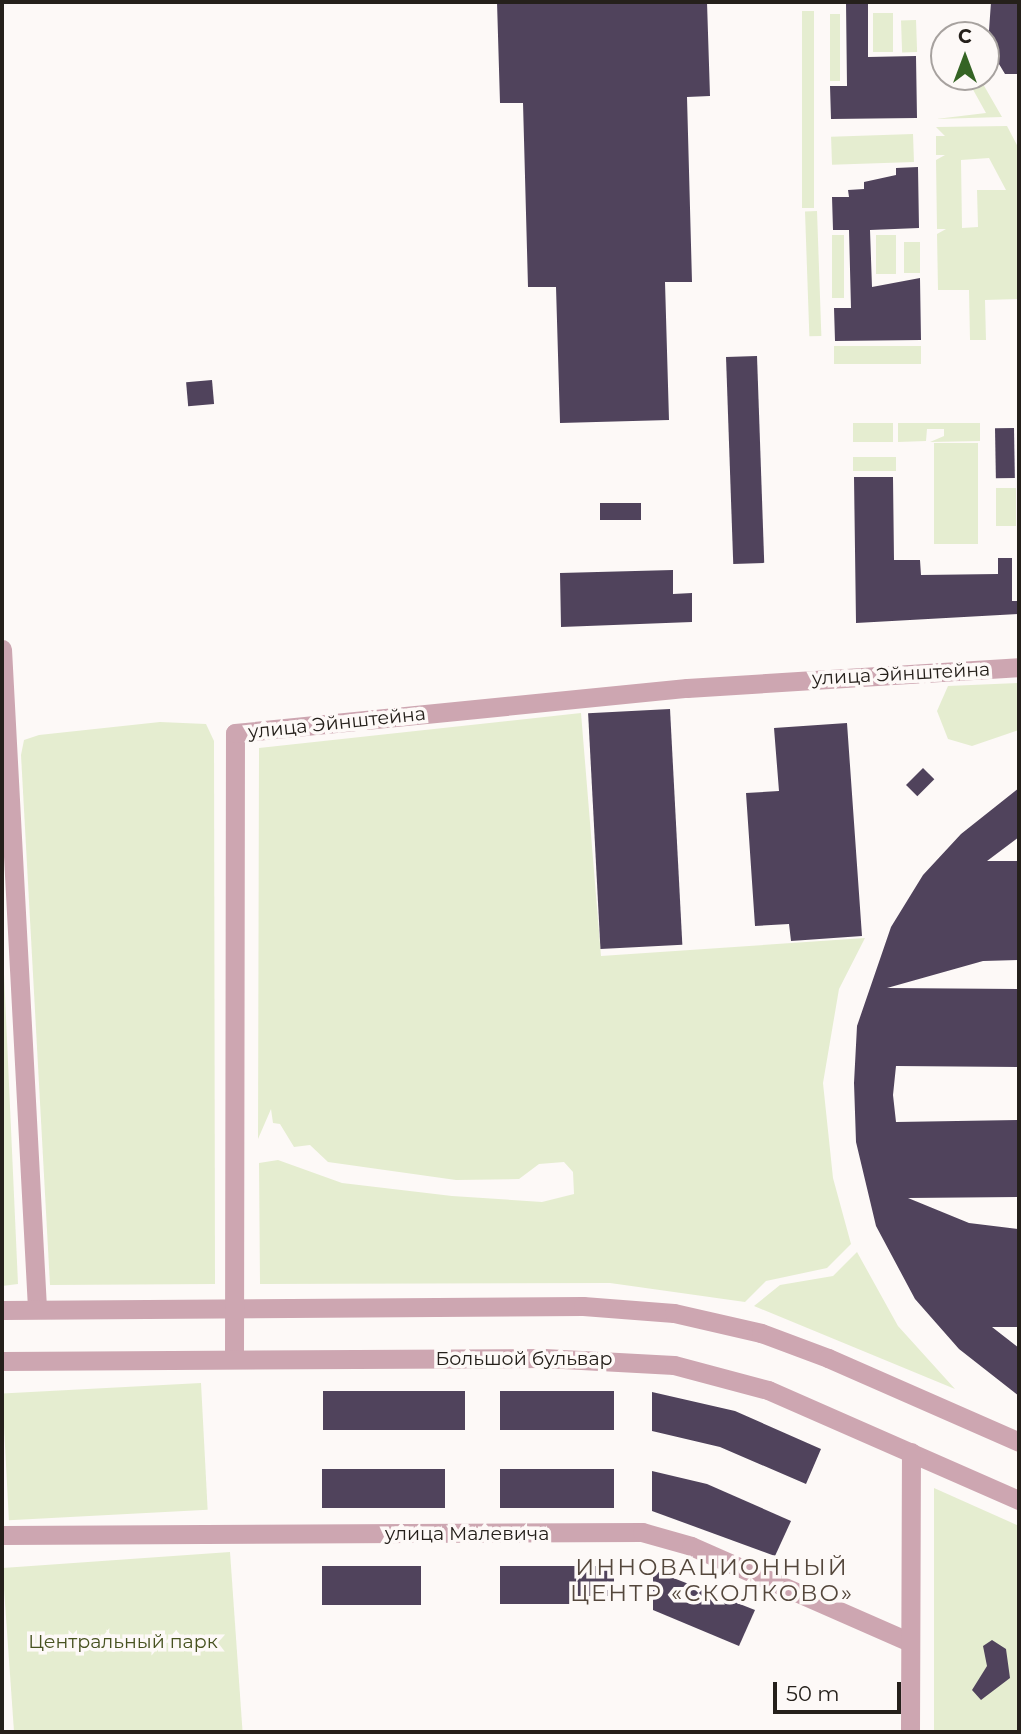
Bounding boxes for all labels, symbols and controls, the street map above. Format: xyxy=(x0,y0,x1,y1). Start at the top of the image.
north arrow xyxy=(930,21,1000,91)
text: С xyxy=(958,25,972,48)
street label: улица Эйнштейна xyxy=(811,658,991,690)
street label: улица Эйнштейна xyxy=(247,702,427,744)
street label: Большой бульвар xyxy=(435,1348,613,1370)
street label: улица Малевича xyxy=(385,1523,549,1545)
district label: ИННОВАЦИОННЫЙ ЦЕНТР «СКОЛКОВО» xyxy=(572,1553,852,1607)
park label: Центральный парк xyxy=(28,1631,218,1653)
scale bar xyxy=(776,1668,904,1712)
text: 50 m xyxy=(786,1681,840,1706)

